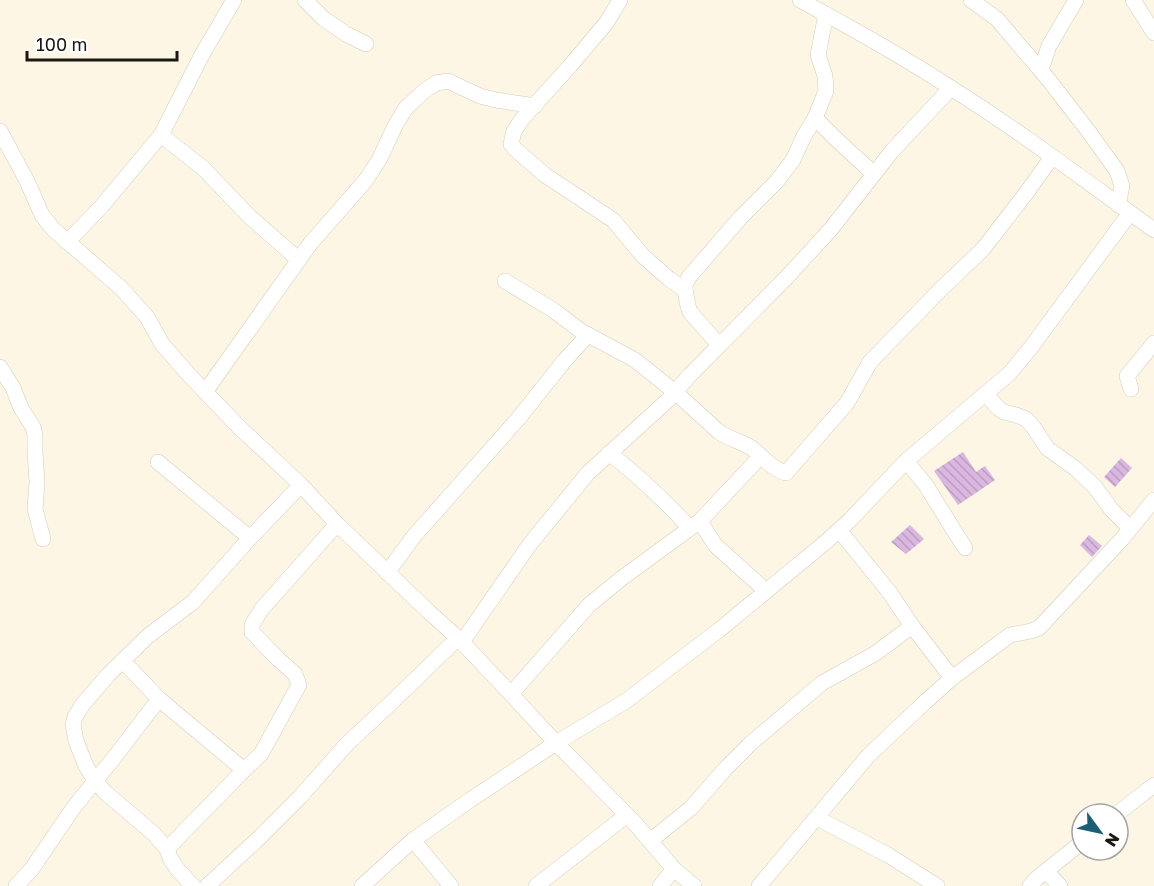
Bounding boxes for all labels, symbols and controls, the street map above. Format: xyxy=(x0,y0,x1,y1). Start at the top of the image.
scale bar xyxy=(27,24,177,62)
text: 100 m xyxy=(36,33,87,55)
north arrow xyxy=(1070,802,1130,862)
text: N xyxy=(1101,830,1124,851)

